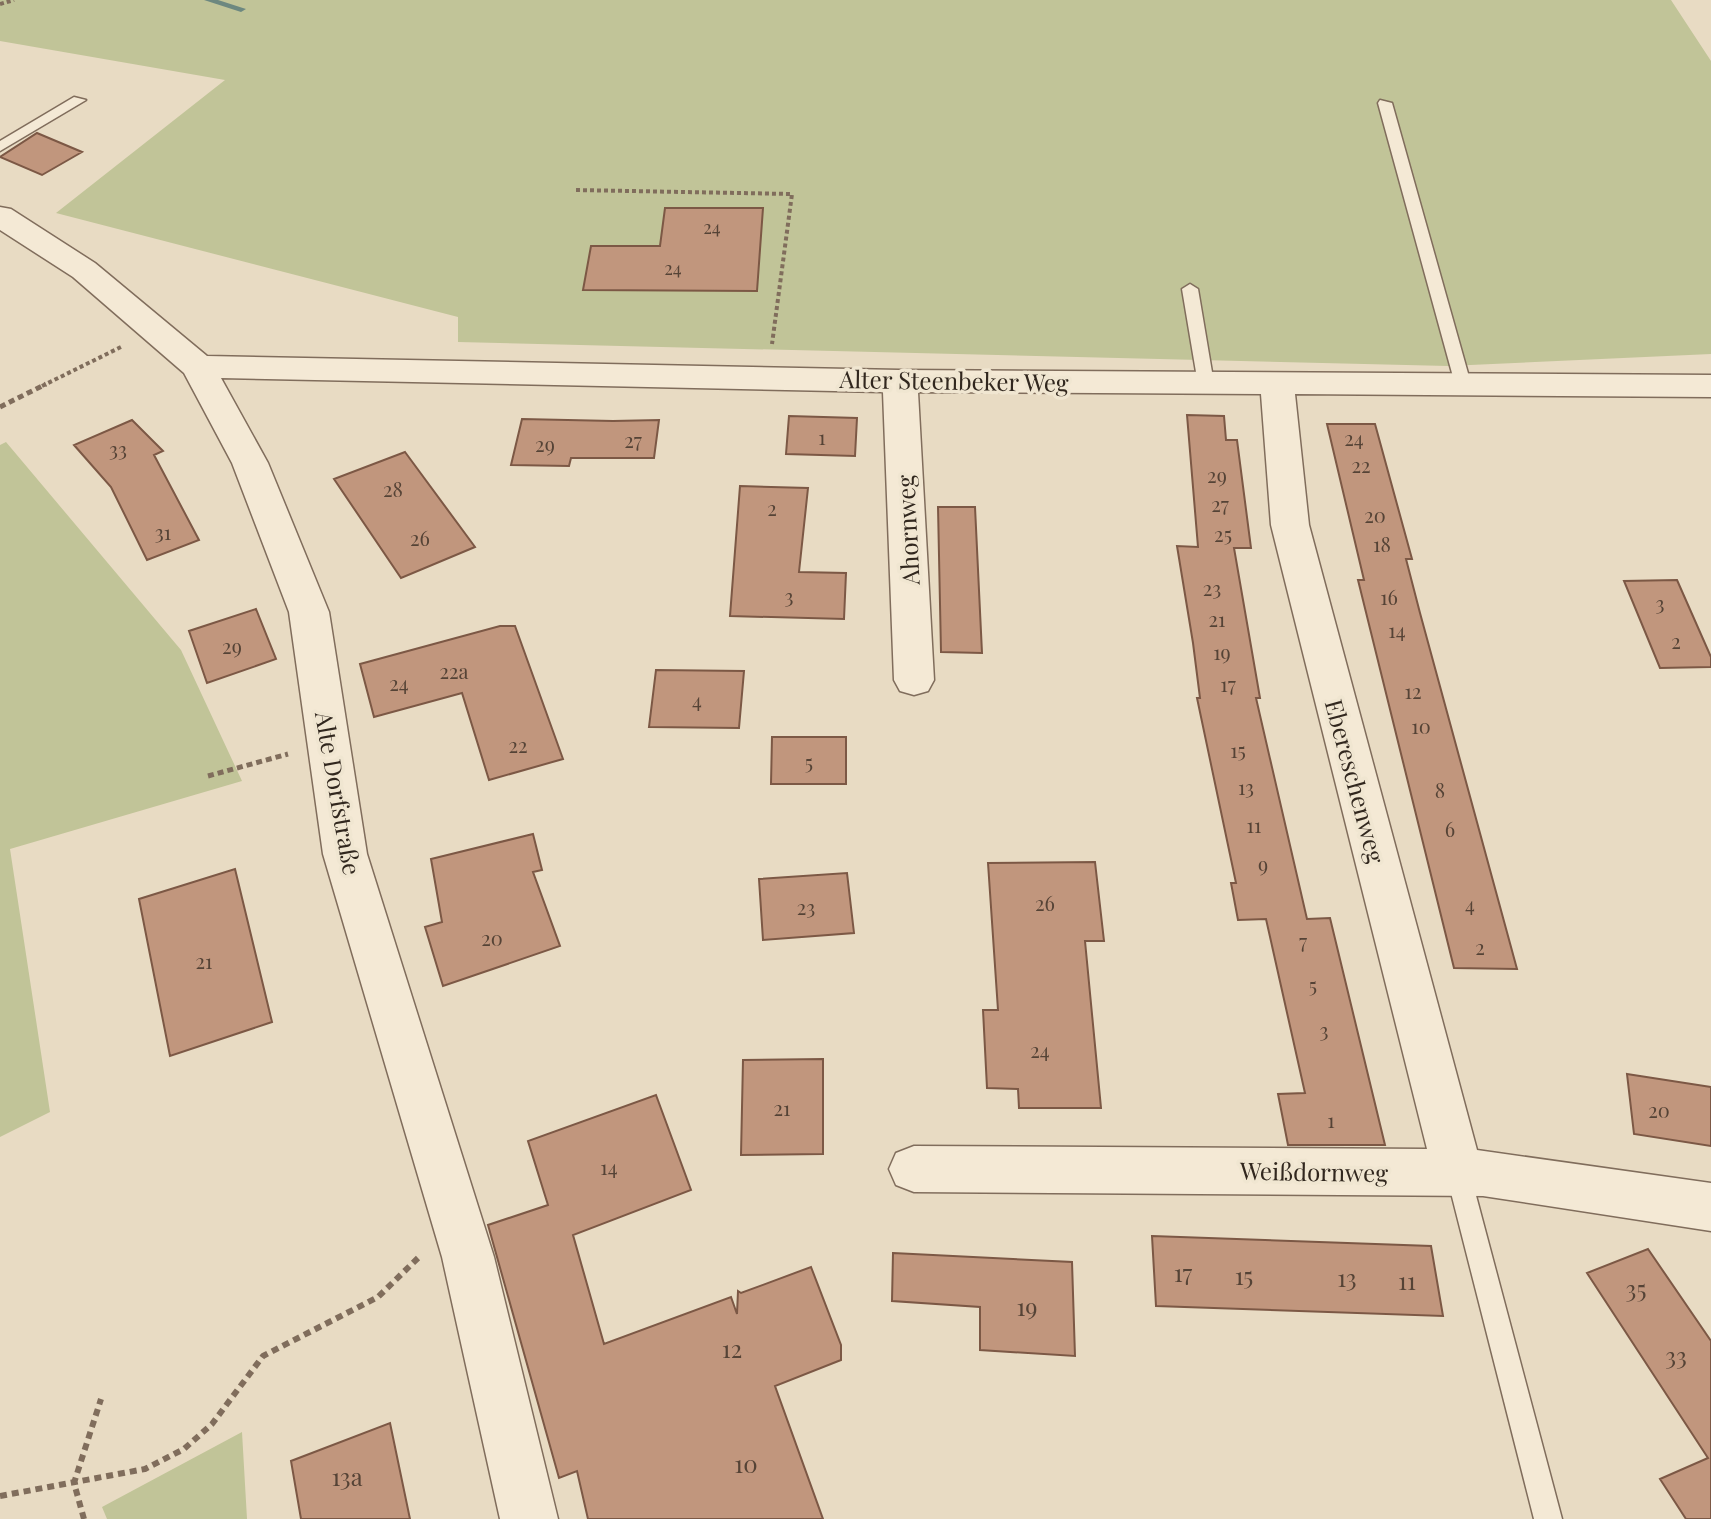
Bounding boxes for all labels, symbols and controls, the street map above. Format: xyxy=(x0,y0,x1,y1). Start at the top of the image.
house number: 24 xyxy=(703,215,721,239)
house number: 24 xyxy=(664,256,682,280)
street label: Alter Steenbeker Weg xyxy=(838,362,1069,398)
house number: 1 xyxy=(818,423,826,450)
house number: 24 xyxy=(1344,424,1364,451)
house number: 27 xyxy=(624,426,642,453)
house number: 29 xyxy=(535,430,555,457)
house number: 33 xyxy=(109,435,127,462)
house number: 22 xyxy=(1351,451,1371,478)
house number: 29 xyxy=(1207,461,1227,488)
street label: Ahornweg xyxy=(888,474,926,587)
house number: 28 xyxy=(383,475,403,502)
house number: 27 xyxy=(1211,490,1229,517)
house number: 2 xyxy=(767,494,777,521)
house number: 20 xyxy=(1364,501,1386,528)
house number: 31 xyxy=(155,518,171,545)
house number: 25 xyxy=(1214,520,1232,547)
house number: 26 xyxy=(410,524,430,551)
house number: 18 xyxy=(1373,530,1391,557)
house number: 23 xyxy=(1203,574,1221,601)
house number: 3 xyxy=(784,582,794,609)
house number: 16 xyxy=(1380,583,1398,610)
house number: 3 xyxy=(1655,589,1665,616)
house number: 21 xyxy=(1209,605,1225,632)
house number: 14 xyxy=(1388,616,1406,643)
house number: 2 xyxy=(1671,627,1681,654)
house number: 29 xyxy=(222,632,242,659)
house number: 19 xyxy=(1213,638,1231,665)
house number: 22a xyxy=(439,657,469,684)
house number: 24 xyxy=(389,669,409,696)
house number: 17 xyxy=(1220,670,1236,697)
house number: 12 xyxy=(1405,677,1421,704)
house number: 4 xyxy=(692,686,702,713)
street label: Ebereschenweg xyxy=(1319,695,1393,867)
street label: Alte Dorfstraße xyxy=(309,708,369,877)
house number: 10 xyxy=(1411,712,1431,739)
house number: 22 xyxy=(508,731,528,758)
house number: 15 xyxy=(1230,736,1246,763)
house number: 5 xyxy=(805,748,813,775)
house number: 13 xyxy=(1238,773,1254,800)
house number: 8 xyxy=(1435,776,1445,803)
house number: 11 xyxy=(1247,811,1261,838)
house number: 6 xyxy=(1445,815,1455,842)
house number: 9 xyxy=(1258,850,1268,877)
house number: 26 xyxy=(1035,889,1055,916)
house number: 4 xyxy=(1465,890,1475,917)
house number: 23 xyxy=(797,893,815,920)
house number: 20 xyxy=(481,924,503,951)
house number: 7 xyxy=(1299,927,1307,954)
house number: 2 xyxy=(1475,933,1485,960)
house number: 21 xyxy=(196,947,212,974)
house number: 5 xyxy=(1309,971,1317,998)
house number: 3 xyxy=(1319,1016,1329,1043)
house number: 24 xyxy=(1030,1036,1050,1063)
house number: 21 xyxy=(774,1094,790,1121)
house number: 20 xyxy=(1648,1096,1670,1123)
house number: 1 xyxy=(1327,1106,1335,1133)
house number: 14 xyxy=(600,1153,618,1180)
street label: Weißdornweg xyxy=(1239,1154,1389,1188)
house number: 17 xyxy=(1174,1256,1193,1288)
house number: 15 xyxy=(1235,1259,1253,1291)
house number: 13 xyxy=(1337,1261,1357,1293)
house number: 11 xyxy=(1398,1264,1416,1296)
house number: 35 xyxy=(1626,1272,1646,1304)
house number: 19 xyxy=(1016,1290,1038,1322)
house number: 12 xyxy=(722,1332,742,1364)
house number: 33 xyxy=(1665,1339,1687,1371)
house number: 10 xyxy=(734,1447,758,1479)
house number: 13a xyxy=(331,1460,363,1492)

